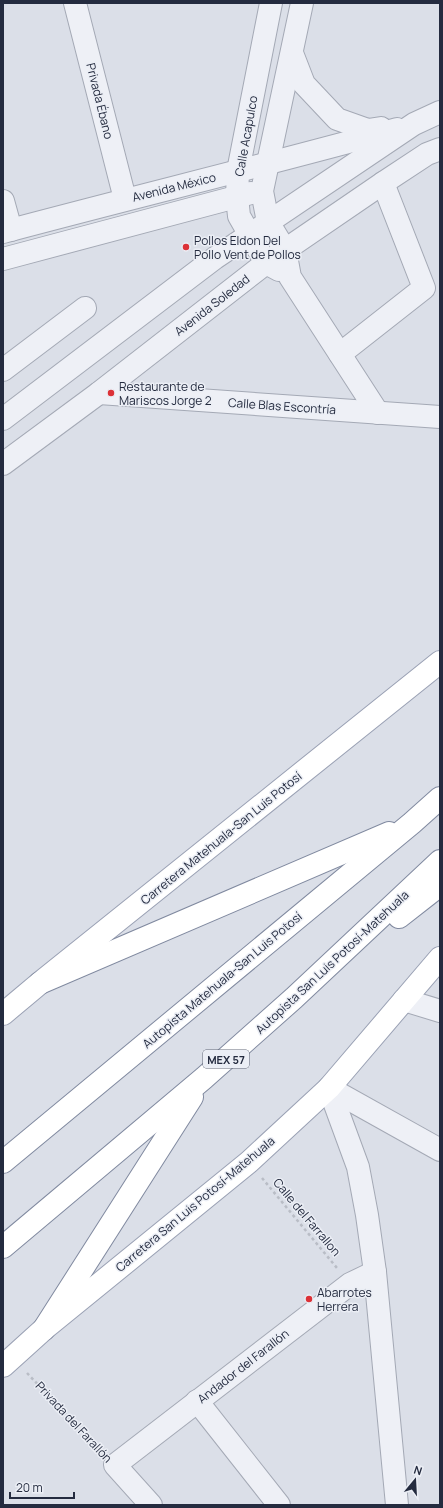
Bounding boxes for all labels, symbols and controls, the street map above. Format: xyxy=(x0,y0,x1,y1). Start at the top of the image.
street label: Privada Ébano xyxy=(82,61,118,141)
street label: Calle Acapulco xyxy=(231,94,261,178)
street label: Avenida México xyxy=(130,168,218,206)
place label: Pollos Eldon Del Pollo Vent de Pollos xyxy=(194,232,301,263)
marker: Pollos Eldon Del Pollo Vent de Pollos xyxy=(181,242,191,252)
street label: Avenida Soledad xyxy=(171,270,253,340)
place label: Restaurante de Mariscos Jorge 2 xyxy=(119,378,212,409)
marker: Restaurante de Mariscos Jorge 2 xyxy=(106,388,116,398)
street label: Calle Blas Escontría xyxy=(227,394,337,418)
street label: Carretera Matehuala-San Luis Potosí xyxy=(137,768,305,908)
street label: Autopista San Luis Potosí-Matehuala xyxy=(252,886,412,1038)
street label: Autopista Matehuala-San Luis Potosí xyxy=(139,908,306,1052)
road number: MEX 57 xyxy=(203,1050,249,1068)
street label: Carretera San Luis Potosí-Matehuala xyxy=(112,1132,278,1276)
street label: Calle del Farrallon xyxy=(269,1174,345,1260)
place label: Abarrotes Herrera xyxy=(317,1284,372,1315)
marker: Abarrotes Herrera xyxy=(304,1294,314,1304)
street label: Andador del Farallón xyxy=(194,1325,292,1407)
street label: Privada del Farallón xyxy=(32,1378,116,1466)
north arrow xyxy=(395,1460,435,1500)
text: N xyxy=(412,1462,424,1478)
scale bar xyxy=(10,1474,74,1500)
text: 20 m xyxy=(16,1479,43,1496)

